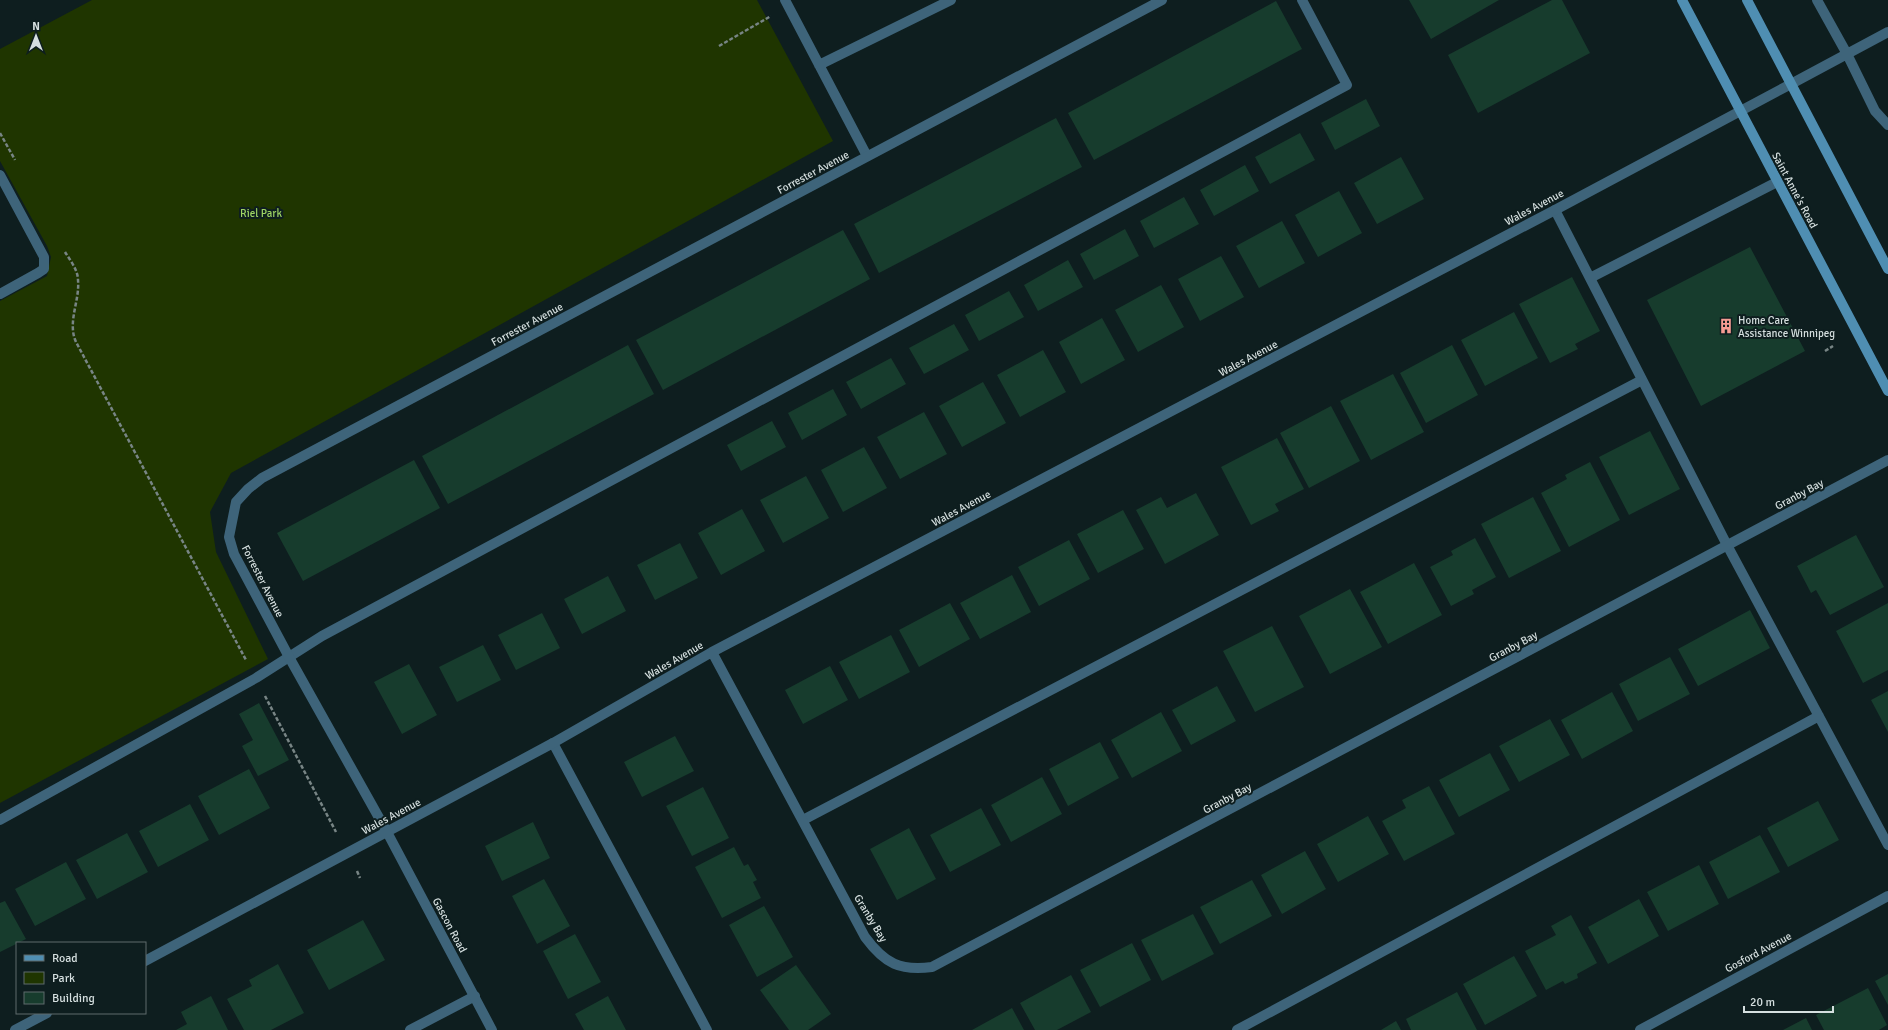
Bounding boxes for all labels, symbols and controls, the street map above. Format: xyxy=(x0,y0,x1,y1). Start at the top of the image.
north arrow xyxy=(16,16,56,56)
text: N xyxy=(32,20,40,33)
street label: Forrester Avenue xyxy=(775,148,851,197)
street label: Saint Anne's Road xyxy=(1769,150,1820,231)
street label: Wales Avenue xyxy=(1503,186,1566,228)
park label: Riel Park xyxy=(240,207,282,220)
street label: Forrester Avenue xyxy=(489,300,565,349)
place label: Home Care Assistance Winnipeg xyxy=(1738,314,1835,340)
building icon: Home Care Assistance Winnipeg xyxy=(1717,317,1735,335)
street label: Wales Avenue xyxy=(1217,337,1280,379)
street label: Granby Bay xyxy=(1773,476,1827,513)
street label: Wales Avenue xyxy=(930,487,993,529)
street label: Forrester Avenue xyxy=(239,543,286,620)
street label: Granby Bay xyxy=(1487,628,1541,665)
street label: Wales Avenue xyxy=(643,639,706,682)
street label: Granby Bay xyxy=(1201,780,1255,817)
street label: Wales Avenue xyxy=(360,795,423,837)
street label: Granby Bay xyxy=(851,892,890,945)
street label: Gascon Road xyxy=(430,896,470,955)
street label: Gosford Avenue xyxy=(1723,929,1794,975)
legend xyxy=(16,942,146,1014)
text: Road xyxy=(52,951,78,966)
text: Park xyxy=(52,971,75,986)
scale bar xyxy=(1744,988,1833,1014)
text: Building xyxy=(52,991,95,1006)
text: 20 m xyxy=(1750,995,1775,1010)

